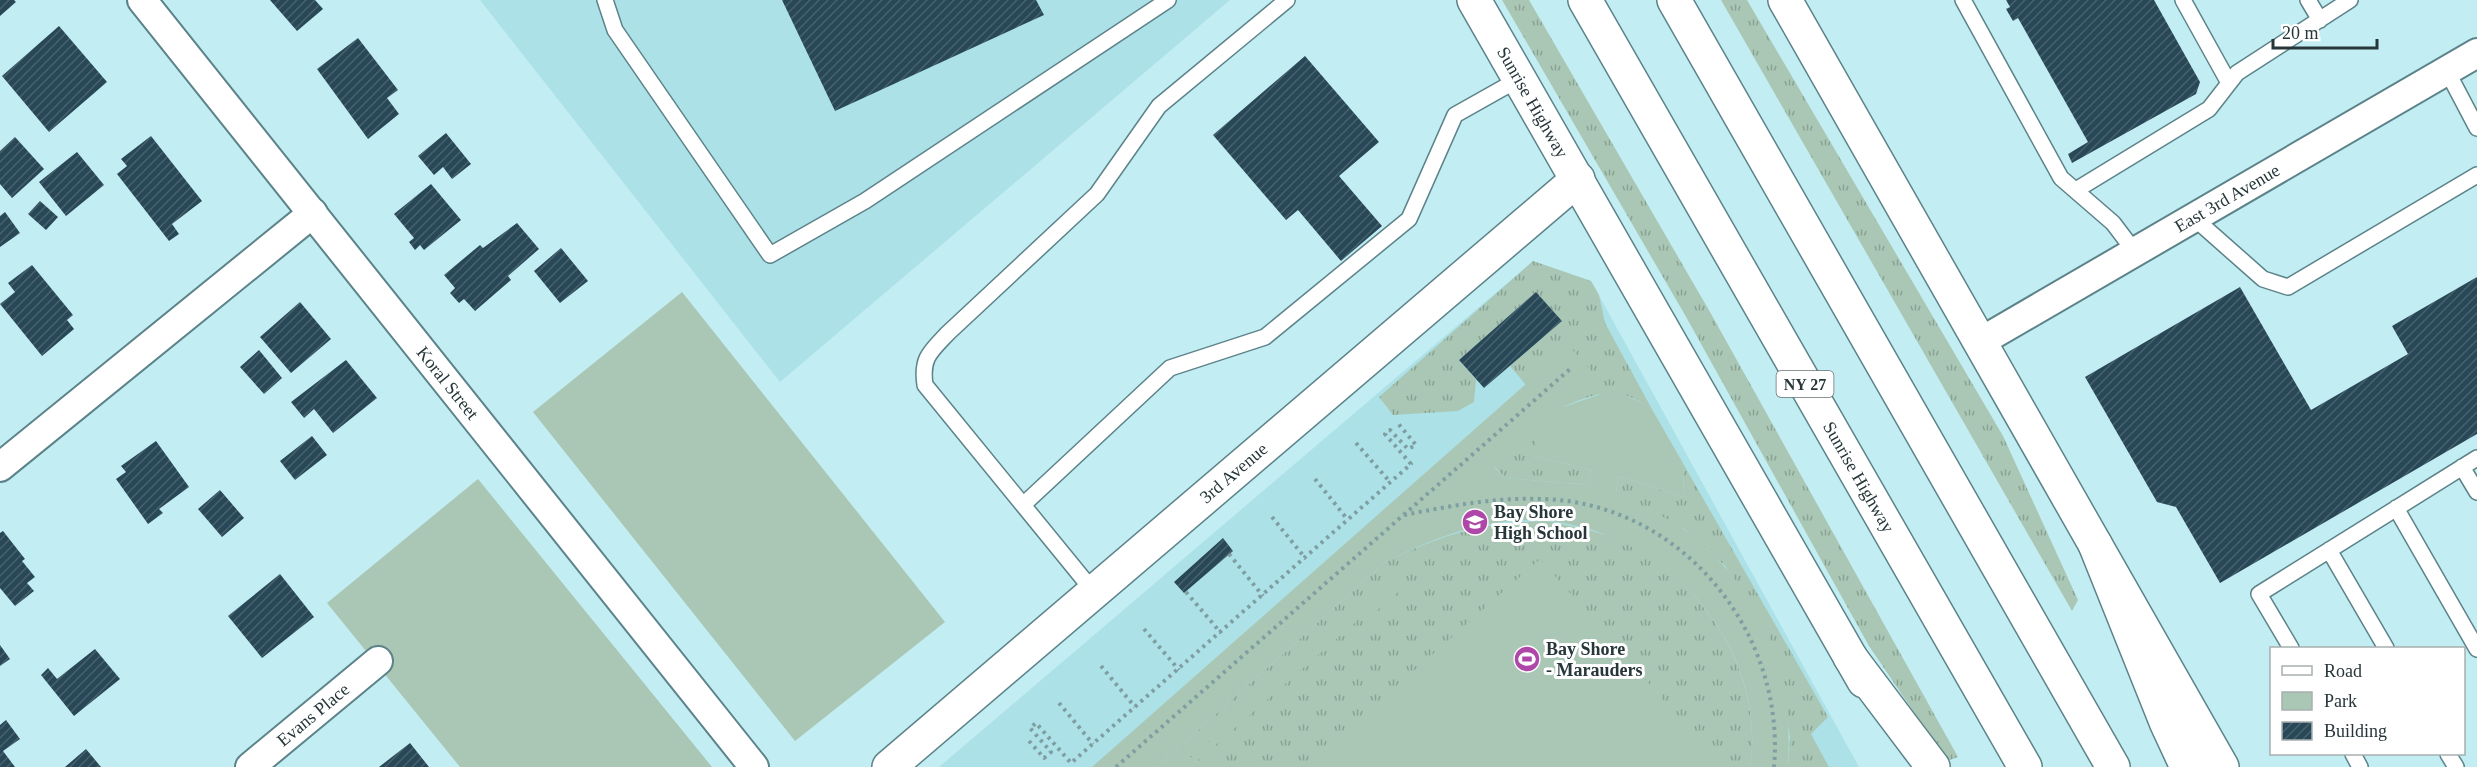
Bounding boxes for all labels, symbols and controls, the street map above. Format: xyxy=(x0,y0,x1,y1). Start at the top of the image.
scale bar xyxy=(2273,12,2376,50)
text: 20 m xyxy=(2282,23,2319,43)
street label: Sunrise Highway xyxy=(1493,43,1572,161)
street label: East 3rd Avenue xyxy=(2171,160,2283,236)
street label: Koral Street xyxy=(412,343,483,423)
road number: NY 27 xyxy=(1776,371,1834,397)
street label: Sunrise Highway xyxy=(1819,418,1898,536)
street label: 3rd Avenue xyxy=(1196,439,1271,507)
place label: Bay Shore High School xyxy=(1494,502,1588,543)
school or university icon: Bay Shore High School xyxy=(1460,507,1490,537)
place label: Bay Shore - Marauders xyxy=(1546,639,1642,680)
sports icon: Bay Shore - Marauders xyxy=(1512,644,1542,674)
legend xyxy=(2270,647,2465,755)
text: Road xyxy=(2324,661,2362,681)
street label: Evans Place xyxy=(273,679,353,750)
text: Park xyxy=(2324,691,2357,711)
text: Building xyxy=(2324,721,2387,741)

